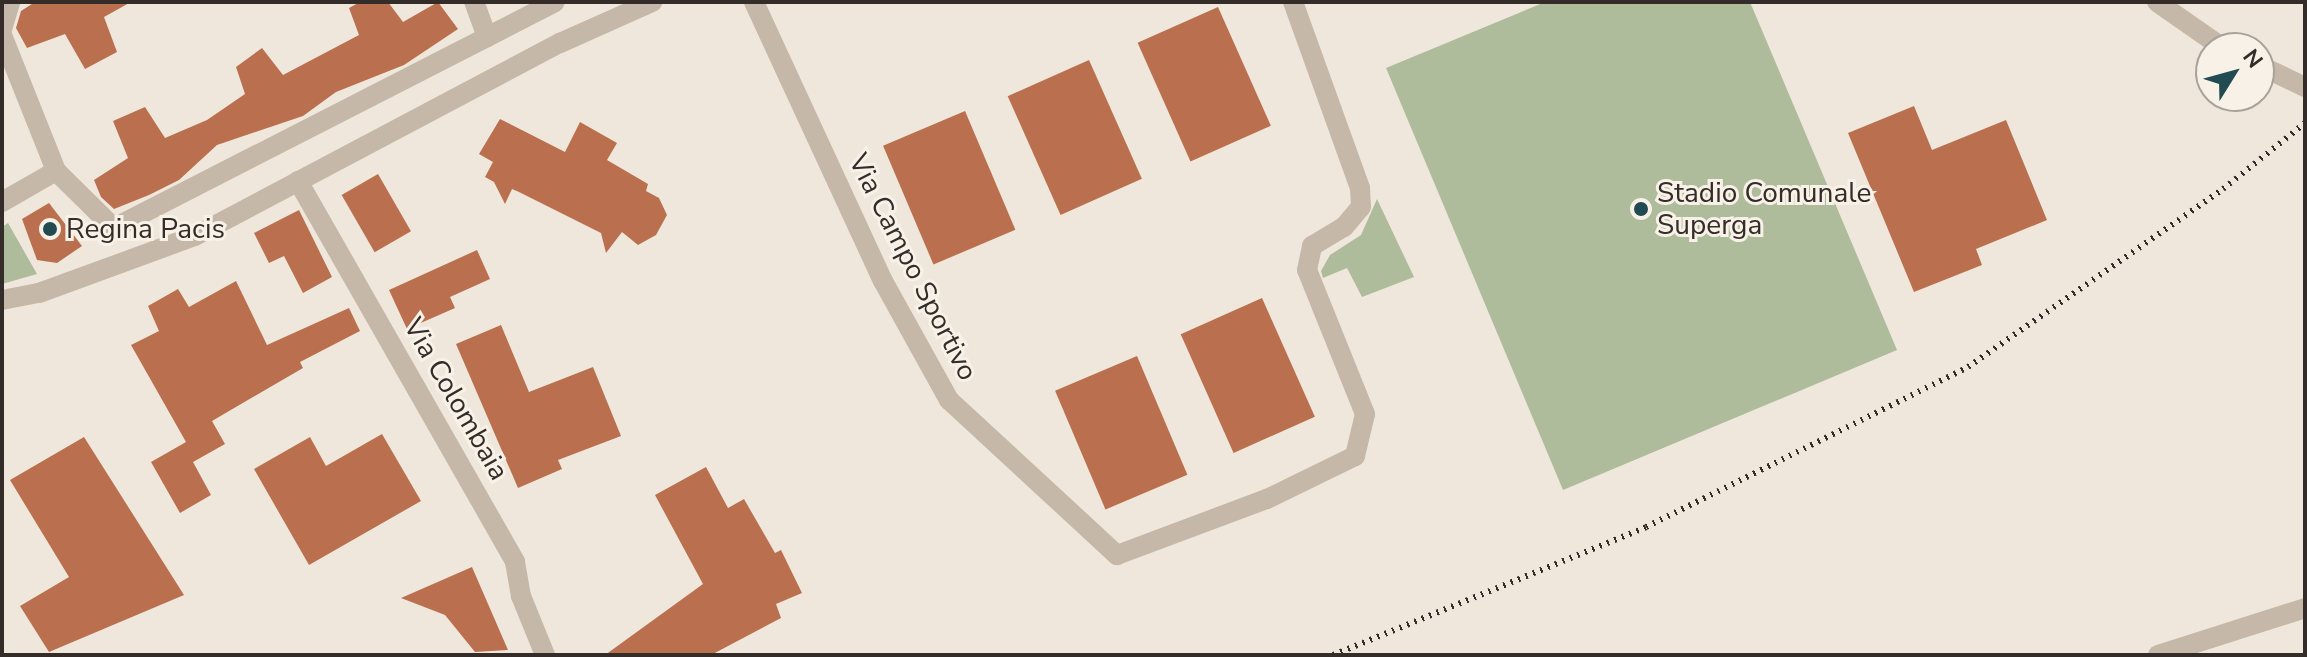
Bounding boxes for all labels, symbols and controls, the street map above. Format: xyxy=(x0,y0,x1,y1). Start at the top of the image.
north arrow xyxy=(2195,32,2275,112)
text: N xyxy=(2236,43,2270,74)
street label: Via Campo Sportivo xyxy=(841,148,985,386)
place label: Stadio Comunale Superga xyxy=(1657,176,1871,242)
marker: Stadio Comunale Superga xyxy=(1632,200,1650,218)
place label: Regina Pacis xyxy=(66,212,225,246)
marker: Regina Pacis xyxy=(41,220,59,238)
street label: Via Colombaia xyxy=(396,312,516,486)

